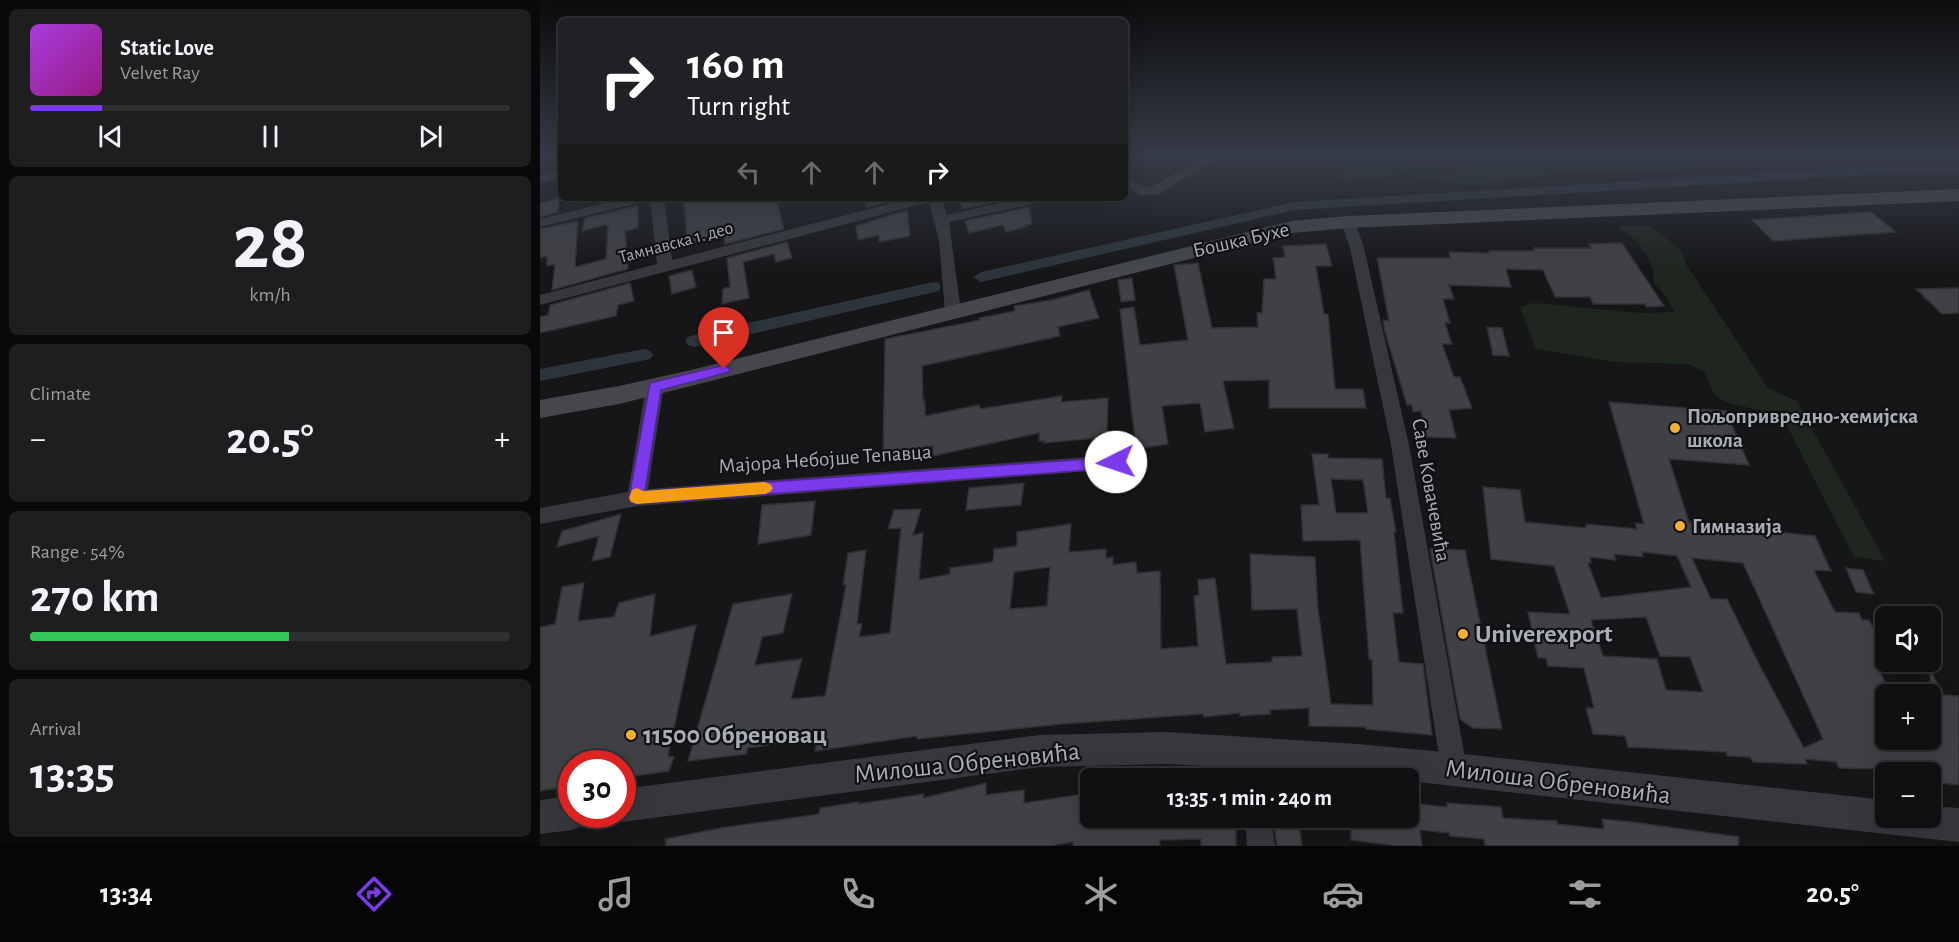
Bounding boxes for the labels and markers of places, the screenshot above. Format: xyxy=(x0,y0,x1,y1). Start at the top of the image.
pin xyxy=(698,307,749,369)
place label: Пољопривредно-хемијска школа xyxy=(1687,406,1918,451)
marker: Пољопривредно-хемијска школа xyxy=(1668,421,1682,435)
place label: Гимназија xyxy=(1692,516,1782,537)
marker: Гимназија xyxy=(1673,519,1687,533)
place label: Univerexport xyxy=(1475,621,1613,647)
marker: Univerexport xyxy=(1456,627,1470,641)
place label: 11500 Обреновац xyxy=(643,722,827,748)
marker: 11500 Обреновац xyxy=(624,728,638,742)

